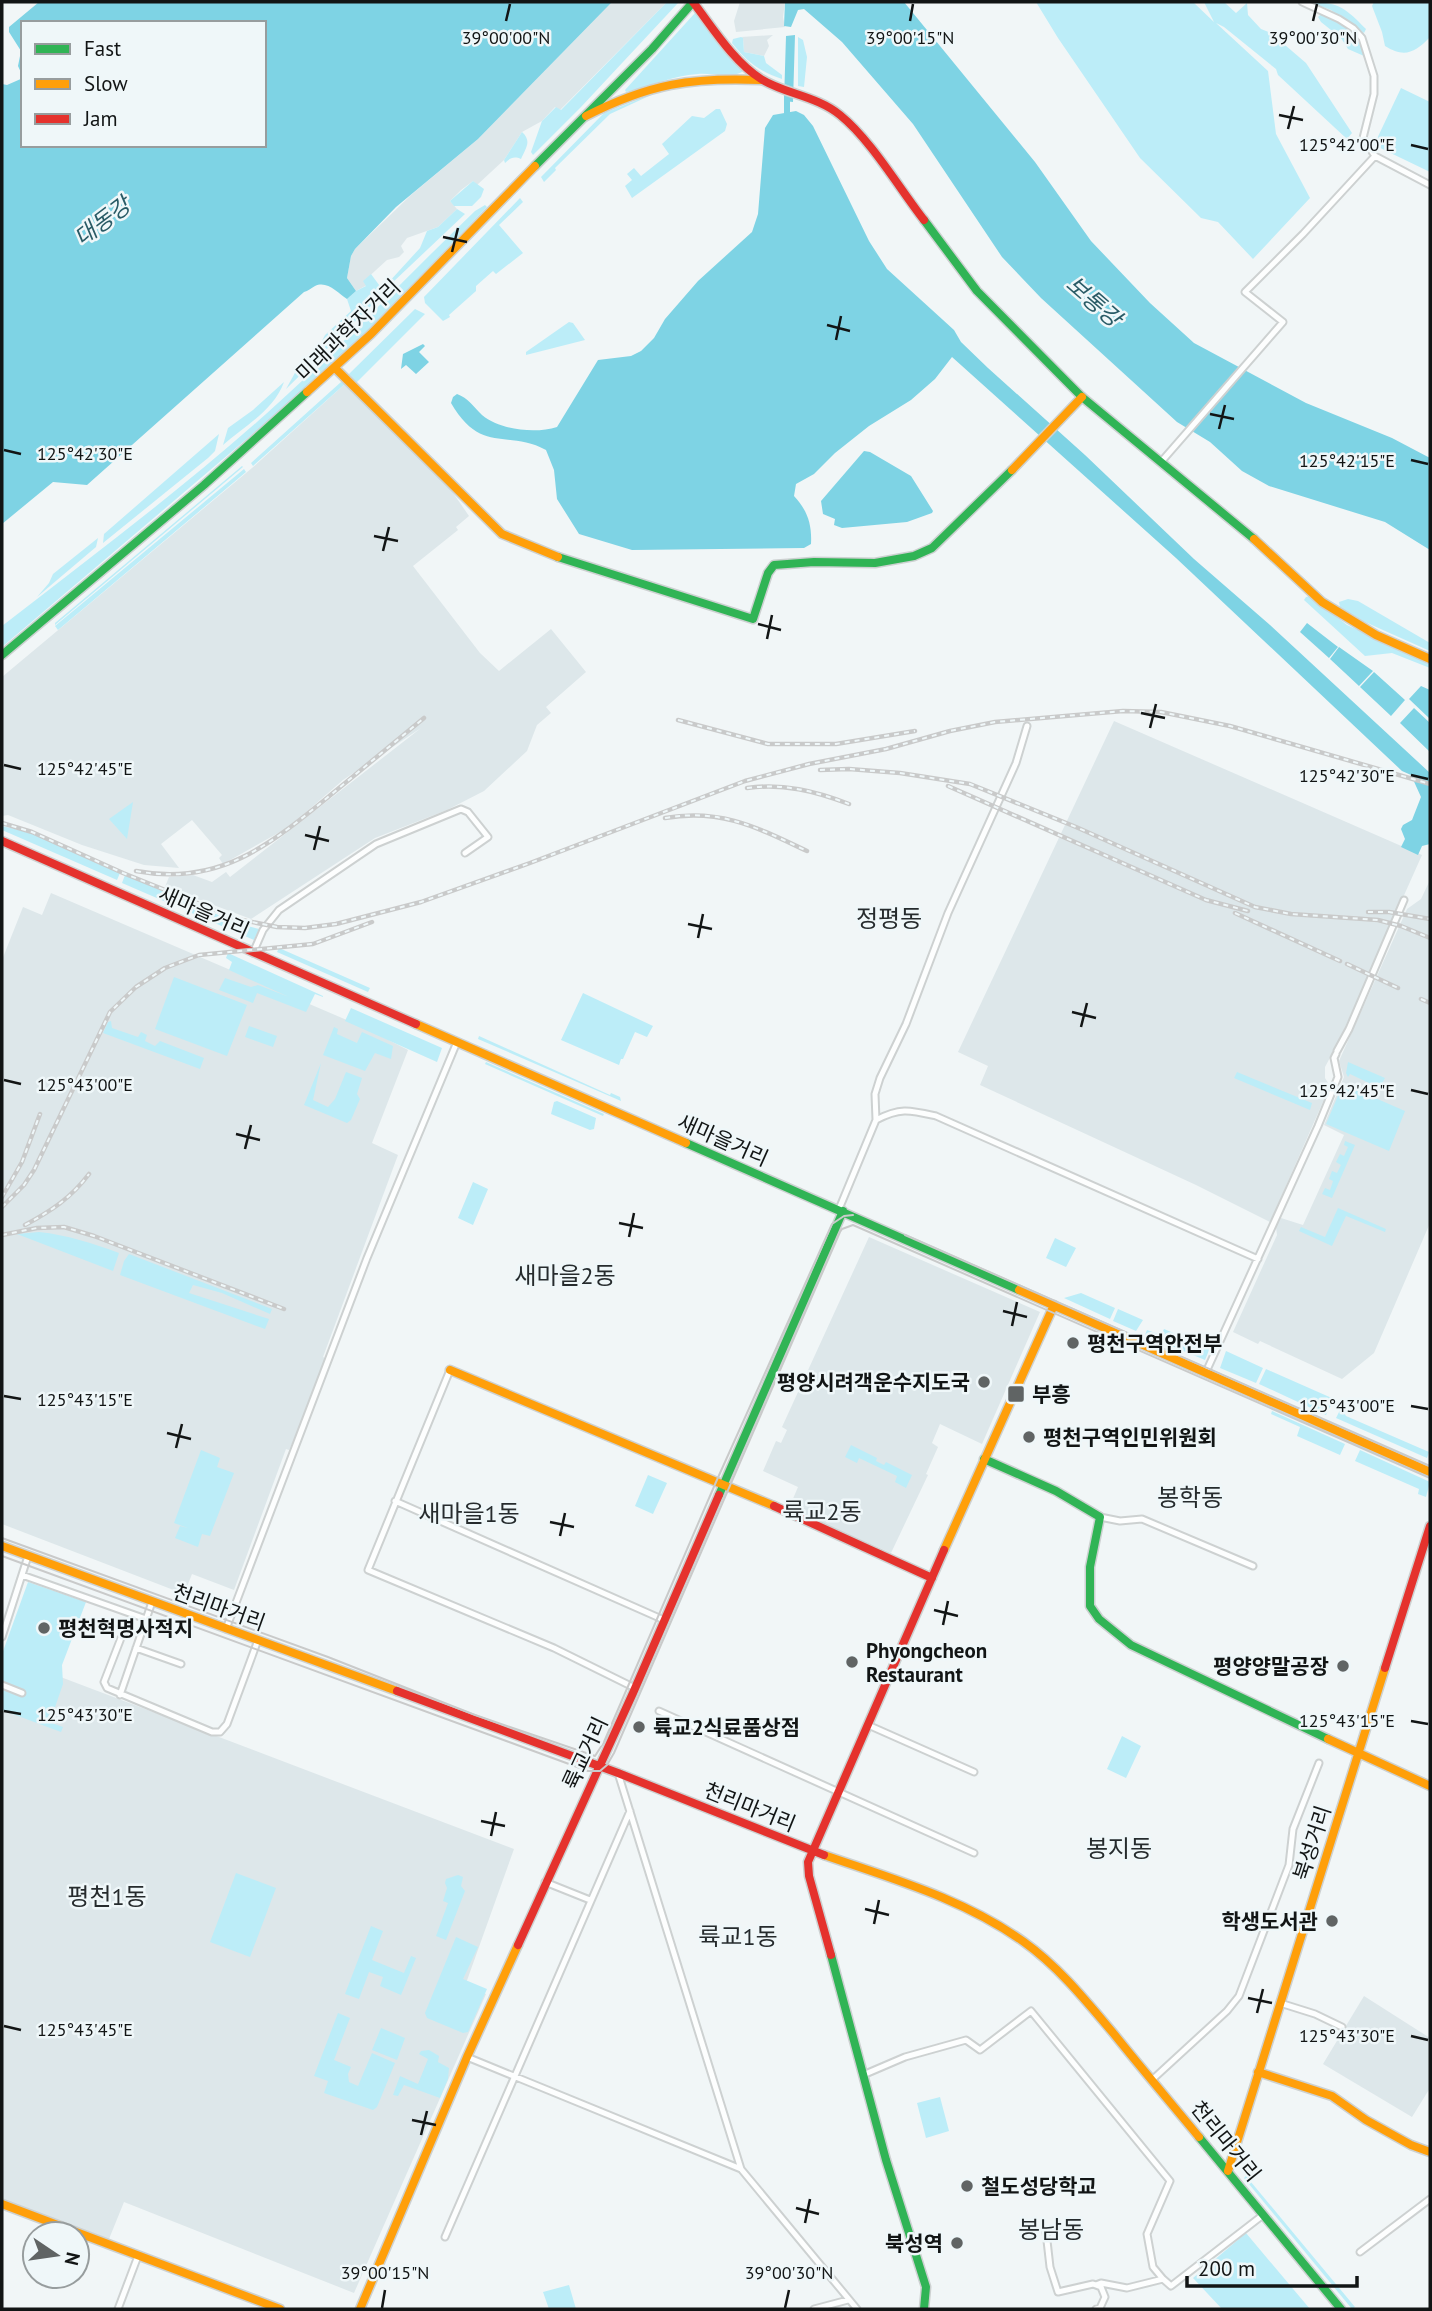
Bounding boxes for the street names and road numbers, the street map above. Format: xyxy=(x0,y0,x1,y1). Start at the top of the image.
street label: 미래과학자거리 xyxy=(290,273,406,387)
street label: 새마을거리 xyxy=(154,880,254,944)
street label: 새마을거리 xyxy=(673,1108,773,1172)
street label: 천리마거리 xyxy=(169,1578,269,1636)
street label: 륙교거리 xyxy=(556,1712,614,1794)
street label: 천리마거리 xyxy=(700,1776,800,1838)
street label: 북성거리 xyxy=(1287,1802,1337,1884)
street label: 천리마거리 xyxy=(1185,2095,1267,2187)

